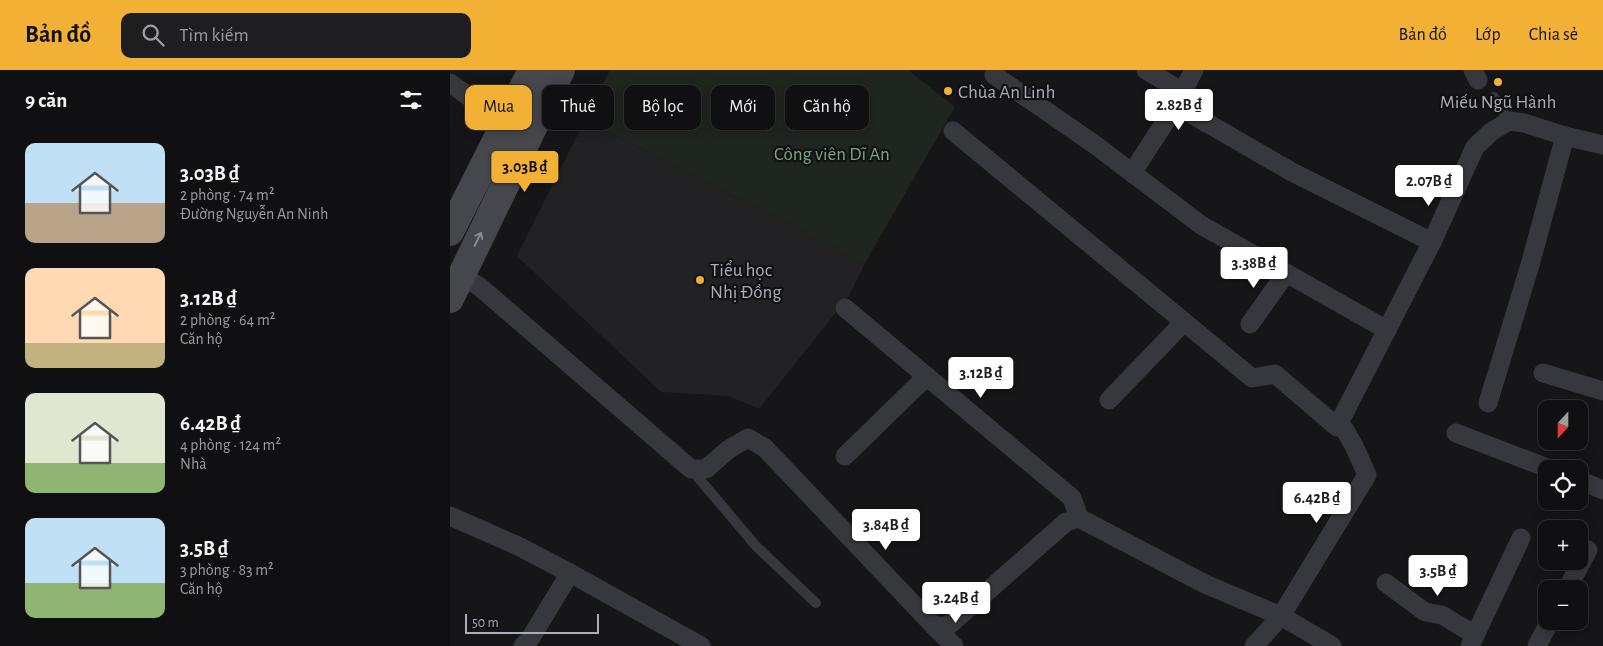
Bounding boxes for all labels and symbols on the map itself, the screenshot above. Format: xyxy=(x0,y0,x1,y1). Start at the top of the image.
marker: Miếu Ngũ Hành xyxy=(1492,76,1504,88)
place label: Chùa An Linh xyxy=(958,83,1055,102)
marker: Chùa An Linh xyxy=(942,85,954,97)
pin: 2.82B ₫ xyxy=(1133,88,1225,131)
place label: Miếu Ngũ Hành xyxy=(1440,93,1556,112)
park label: Công viên Dĩ An xyxy=(774,145,890,164)
pin: 3.03B ₫ xyxy=(479,150,571,193)
pin: 2.07B ₫ xyxy=(1383,164,1475,207)
one-way arrow xyxy=(473,232,483,247)
pin: 3.38B ₫ xyxy=(1208,246,1300,289)
place label: Tiểu học Nhị Đồng xyxy=(710,260,782,302)
marker: Tiểu học Nhị Đồng xyxy=(694,274,706,286)
pin: 3.12B ₫ xyxy=(935,356,1027,399)
north arrow xyxy=(1538,400,1588,450)
pin: 6.42B ₫ xyxy=(1271,482,1363,524)
pin: 3.84B ₫ xyxy=(840,508,932,551)
pin: 3.5B ₫ xyxy=(1397,554,1479,597)
pin: 3.24B ₫ xyxy=(910,582,1002,624)
scale bar xyxy=(465,611,599,634)

